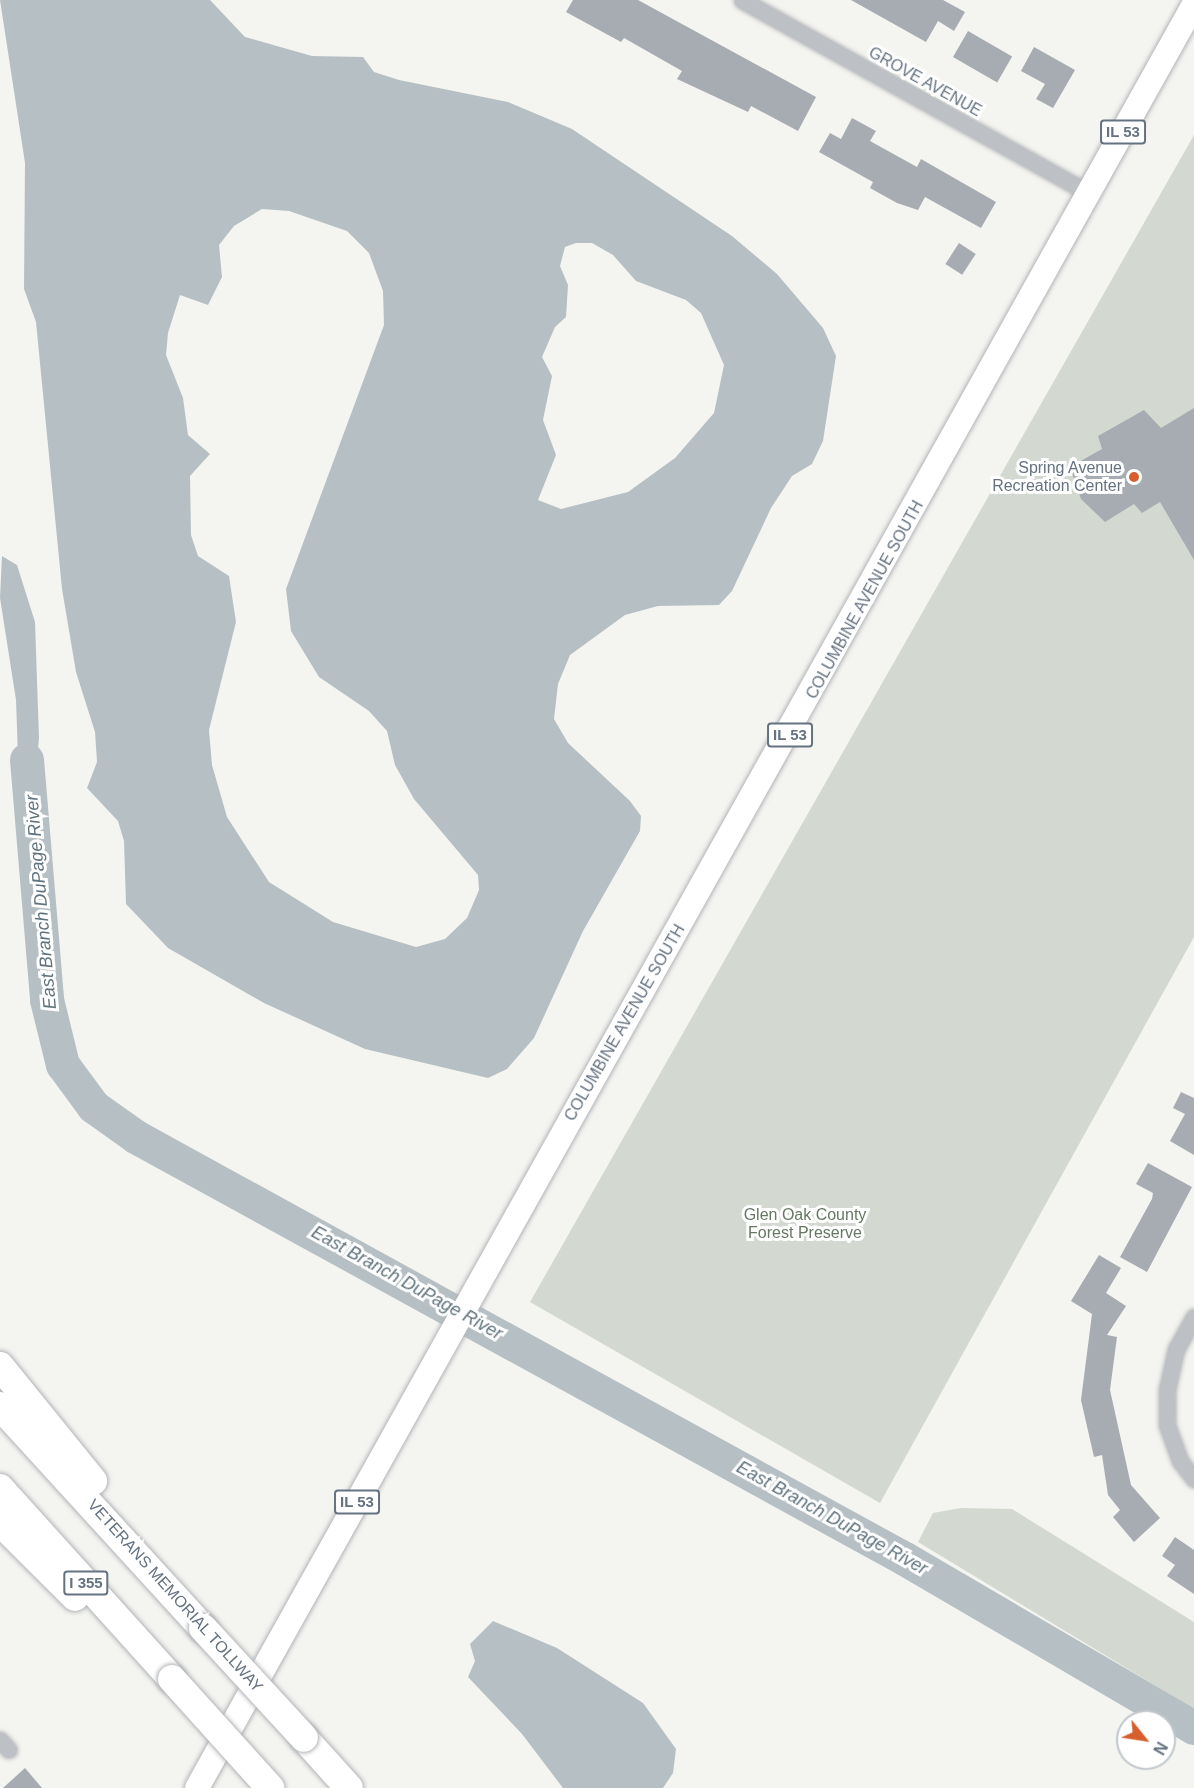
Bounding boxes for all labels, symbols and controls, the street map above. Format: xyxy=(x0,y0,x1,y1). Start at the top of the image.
street label: GROVE AVENUE xyxy=(865,43,985,121)
road number: IL 53 xyxy=(1099,120,1147,144)
place label: Spring Avenue Recreation Center xyxy=(992,458,1122,496)
marker: Spring Avenue Recreation Center xyxy=(1127,470,1141,484)
street label: COLUMBINE AVENUE SOUTH xyxy=(802,497,928,703)
road number: IL 53 xyxy=(766,723,814,747)
water label: East Branch DuPage River xyxy=(21,794,61,1010)
street label: COLUMBINE AVENUE SOUTH xyxy=(561,921,689,1125)
park label: Glen Oak County Forest Preserve xyxy=(744,1205,866,1243)
water label: East Branch DuPage River xyxy=(308,1221,506,1345)
water label: East Branch DuPage River xyxy=(733,1456,931,1580)
road number: IL 53 xyxy=(333,1490,381,1514)
street label: VETERANS MEMORIAL TOLLWAY xyxy=(83,1495,267,1697)
road number: I 355 xyxy=(62,1571,110,1595)
north arrow xyxy=(1116,1710,1176,1770)
text: N xyxy=(1150,1739,1171,1758)

